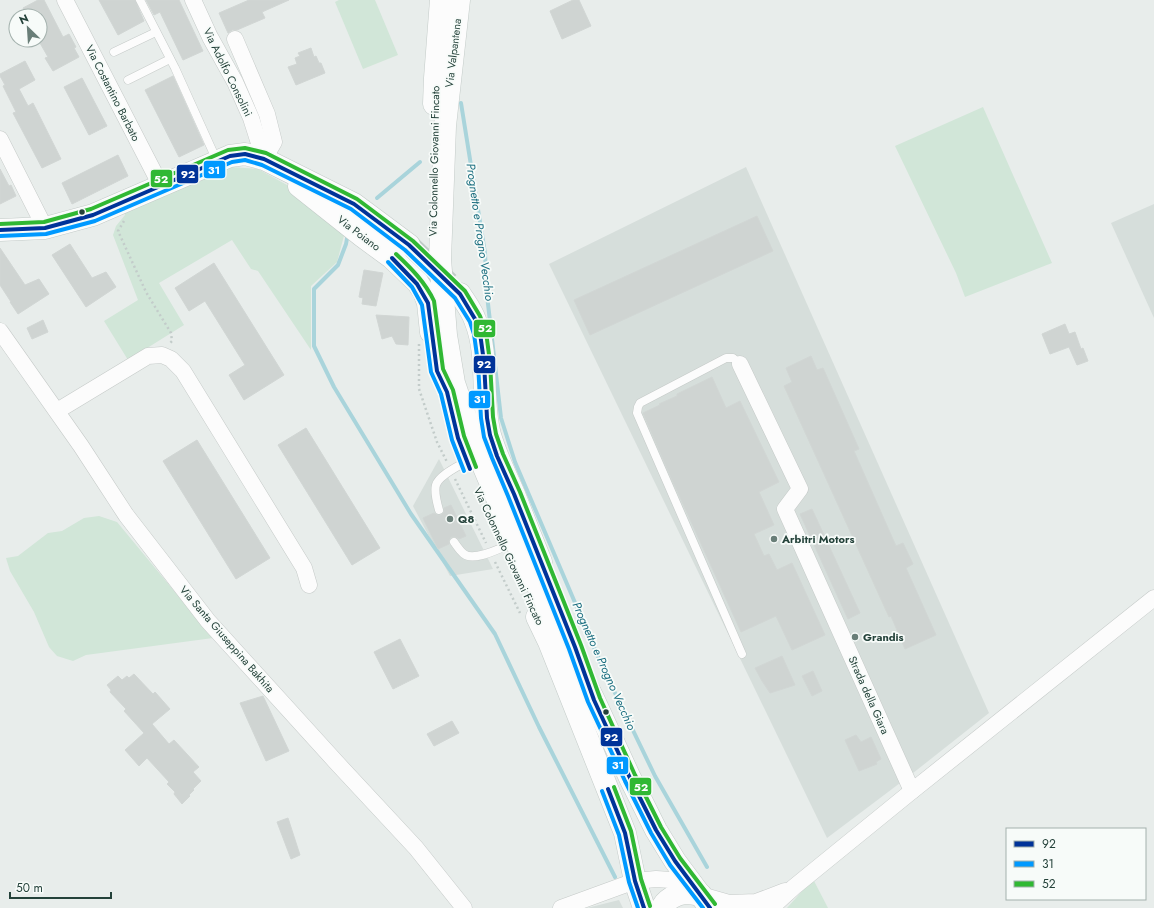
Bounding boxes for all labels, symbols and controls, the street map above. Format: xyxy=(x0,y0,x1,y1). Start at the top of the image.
north arrow xyxy=(8,8,48,48)
text: N xyxy=(16,10,31,28)
street label: Via Valpantena xyxy=(441,18,465,88)
street label: Via Adolfo Consolini xyxy=(200,25,257,119)
street label: Via Costantino Barbato xyxy=(82,42,144,144)
street label: Via Colonnello Giovanni Fincato xyxy=(425,85,443,237)
line badge: 31 xyxy=(203,160,226,179)
text: 31 xyxy=(208,162,220,178)
water label: Prognetto e Progno Vecchio xyxy=(461,162,499,303)
line badge: 92 xyxy=(176,164,199,184)
text: 92 xyxy=(181,166,195,182)
line badge: 52 xyxy=(150,169,173,188)
text: 52 xyxy=(154,171,168,187)
unlabelled marker xyxy=(77,207,87,217)
street label: Via Poiano xyxy=(334,211,384,255)
line badge: 52 xyxy=(473,319,496,338)
text: 52 xyxy=(478,320,492,336)
line badge: 92 xyxy=(473,355,496,374)
text: 92 xyxy=(477,356,491,372)
line badge: 31 xyxy=(468,390,491,409)
text: 31 xyxy=(474,391,486,407)
street label: Via Colonnello Giovanni Fincato xyxy=(470,484,548,628)
place label: Q8 xyxy=(458,511,474,527)
marker: Q8 xyxy=(445,514,455,524)
place label: Arbitri Motors xyxy=(781,531,855,547)
marker: Arbitri Motors xyxy=(769,534,779,544)
street label: Via Santa Giuseppina Bakhita xyxy=(176,582,278,696)
water label: Prognetto e Progno Vecchio xyxy=(568,599,641,734)
place label: Grandis xyxy=(863,629,904,645)
marker: Grandis xyxy=(850,632,860,642)
street label: Strada della Giara xyxy=(845,653,893,737)
unlabelled marker xyxy=(601,707,611,717)
line badge: 92 xyxy=(600,727,623,747)
text: 92 xyxy=(604,729,618,745)
line badge: 31 xyxy=(606,756,629,775)
text: 31 xyxy=(612,757,624,773)
line badge: 52 xyxy=(629,777,652,796)
text: 52 xyxy=(634,779,648,795)
legend xyxy=(1006,828,1146,900)
text: 92 xyxy=(1042,835,1056,853)
text: 31 xyxy=(1042,855,1054,873)
scale bar xyxy=(10,874,111,900)
text: 52 xyxy=(1042,875,1056,893)
text: 50 m xyxy=(16,879,43,897)

